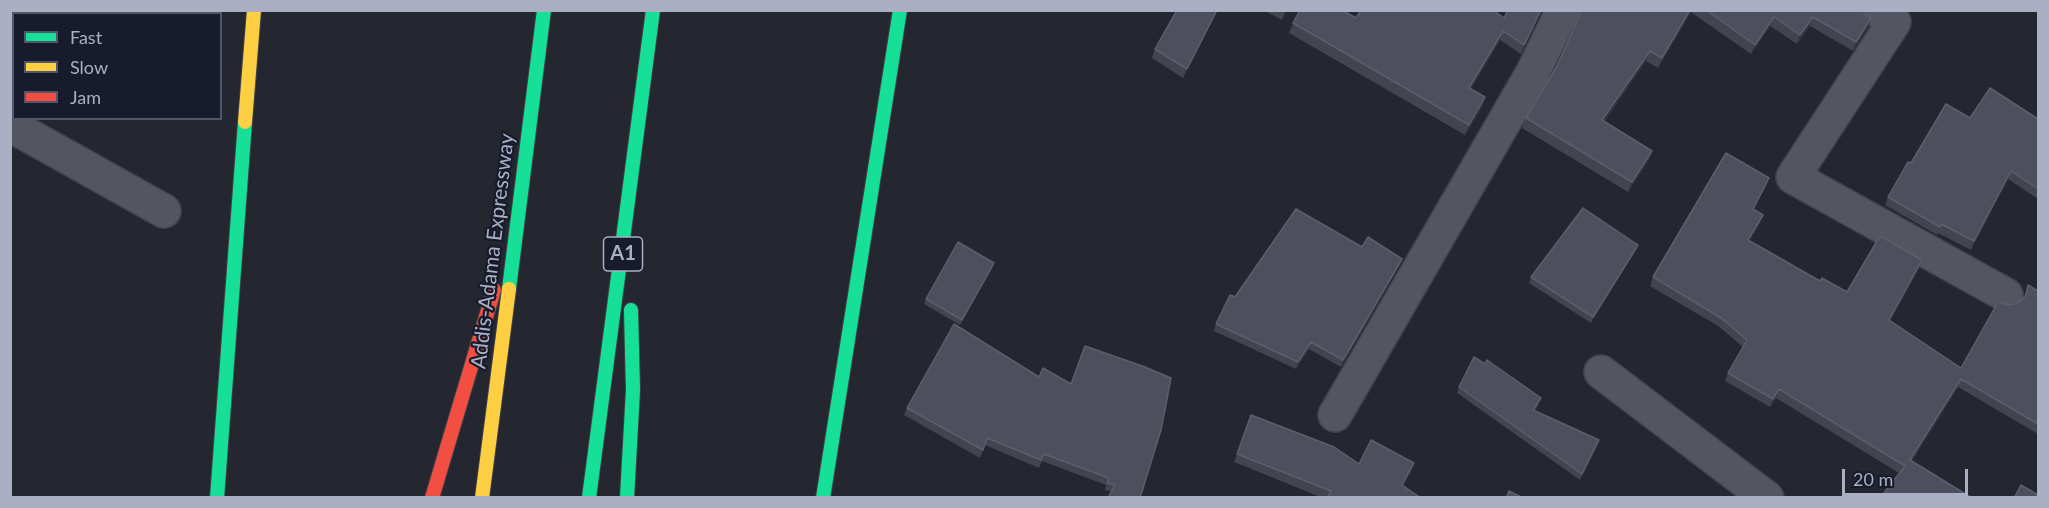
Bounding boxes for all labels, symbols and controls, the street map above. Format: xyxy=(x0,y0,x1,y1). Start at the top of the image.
legend xyxy=(12,12,222,120)
text: Fast xyxy=(70,26,102,48)
text: Slow xyxy=(70,56,108,78)
text: Jam xyxy=(70,86,101,108)
street label: Addis-Adama Expressway xyxy=(466,132,520,370)
road number: A1 xyxy=(604,237,642,271)
scale bar xyxy=(1845,457,1971,495)
text: 20 m xyxy=(1853,468,1893,490)

